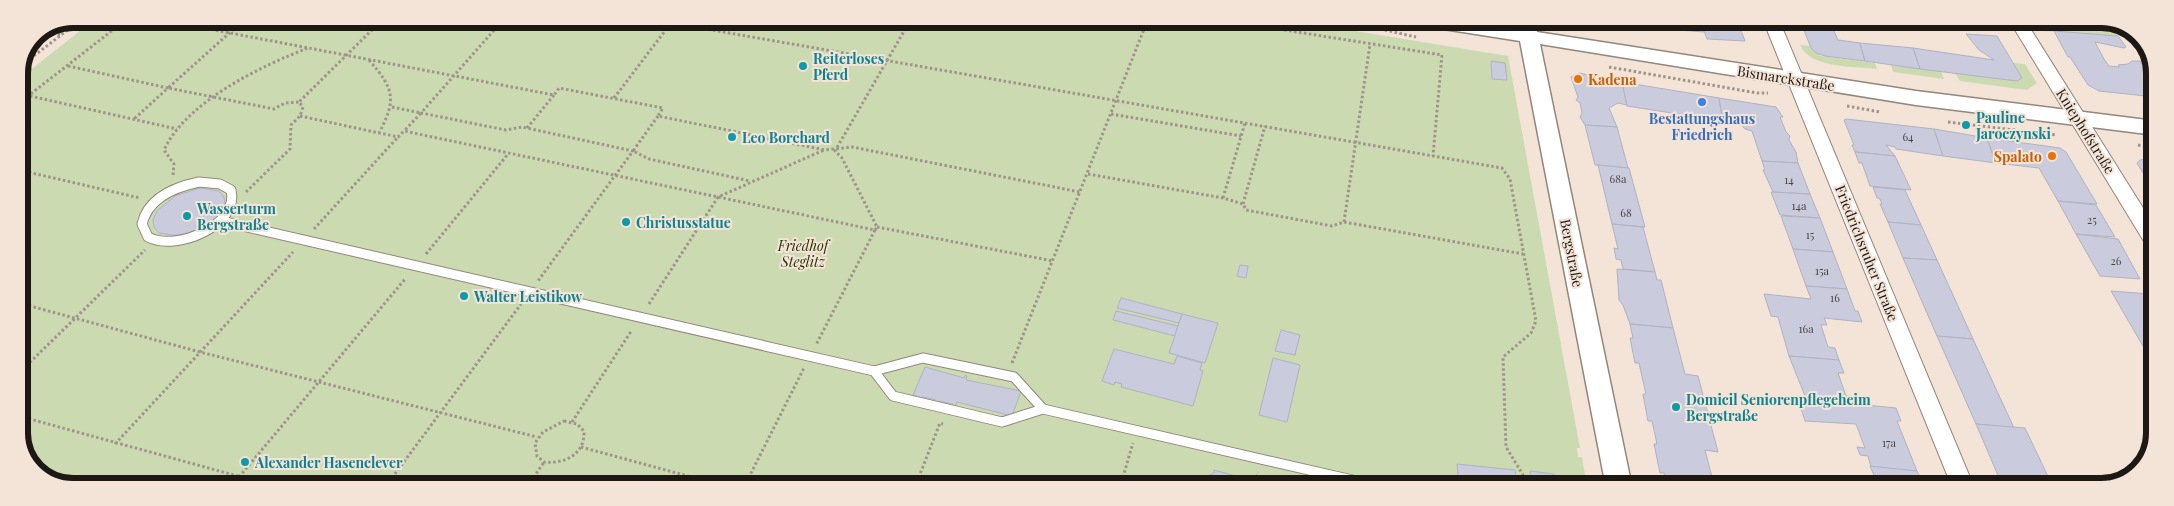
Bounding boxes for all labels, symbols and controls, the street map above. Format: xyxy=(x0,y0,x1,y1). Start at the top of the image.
place label: Reiterloses Pferd xyxy=(813,49,884,84)
marker: Reiterloses Pferd xyxy=(797,60,809,72)
street label: Bismarckstraße xyxy=(1736,61,1836,95)
place label: Kadena xyxy=(1588,70,1637,89)
marker: Kadena xyxy=(1572,73,1584,85)
street label: Kniephofstraße xyxy=(2052,85,2120,177)
marker: Bestattungshaus Friedrich xyxy=(1696,96,1708,108)
place label: Pauline Jaroczynski xyxy=(1975,108,2051,143)
place label: Bestattungshaus Friedrich xyxy=(1649,109,1755,144)
marker: Pauline Jaroczynski xyxy=(1960,119,1972,131)
place label: Leo Borchard xyxy=(742,128,830,147)
house number: 64 xyxy=(1902,129,1914,144)
marker: Leo Borchard xyxy=(726,131,738,143)
place label: Spalato xyxy=(1994,147,2042,166)
marker: Spalato xyxy=(2046,150,2058,162)
house number: 68a xyxy=(1610,171,1627,186)
house number: 14 xyxy=(1784,172,1794,187)
street label: Friedrichsruher Straße xyxy=(1831,182,1903,324)
house number: 14a xyxy=(1792,198,1807,213)
place label: Wasserturm Bergstraße xyxy=(196,199,276,234)
house number: 68 xyxy=(1620,205,1632,220)
marker: Wasserturm Bergstraße xyxy=(181,210,193,222)
house number: 25 xyxy=(2087,212,2097,227)
place label: Christusstatue xyxy=(636,213,731,232)
marker: Christusstatue xyxy=(620,216,632,228)
street label: Bergstraße xyxy=(1556,217,1588,289)
house number: 15 xyxy=(1806,227,1815,242)
park label: Friedhof Steglitz xyxy=(777,236,831,271)
house number: 26 xyxy=(2111,253,2122,268)
house number: 15a xyxy=(1815,263,1830,278)
place label: Walter Leistikow xyxy=(473,287,583,306)
marker: Walter Leistikow xyxy=(458,290,470,302)
house number: 16 xyxy=(1830,290,1840,305)
house number: 16a xyxy=(1798,321,1814,336)
place label: Domicil Seniorenpflegeheim Bergstraße xyxy=(1686,390,1871,425)
marker: Domicil Seniorenpflegeheim Bergstraße xyxy=(1670,401,1682,413)
house number: 17a xyxy=(1882,435,1897,450)
place label: Alexander Hasenclever xyxy=(254,453,403,472)
marker: Alexander Hasenclever xyxy=(239,456,251,468)

